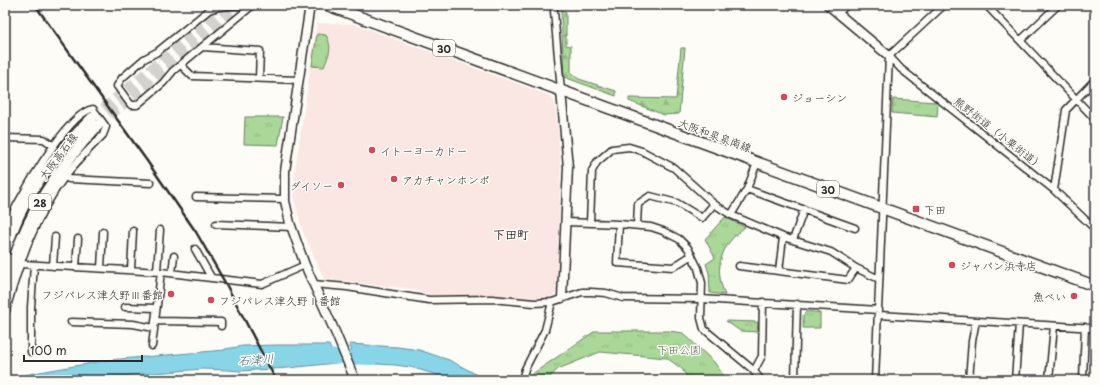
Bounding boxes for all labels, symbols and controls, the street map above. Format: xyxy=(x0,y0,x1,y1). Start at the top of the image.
road number: 30 xyxy=(433,40,455,56)
place label: ジョーシン xyxy=(792,89,847,106)
marker: ジョーシン xyxy=(779,92,789,102)
street label: 熊野街道（小栗街道） xyxy=(950,92,1048,174)
street label: 大阪和泉泉南線 xyxy=(676,114,754,156)
street label: 大阪高石線 xyxy=(35,129,81,183)
place label: イトーヨーカドー xyxy=(380,142,467,159)
marker: イトーヨーカドー xyxy=(367,145,377,155)
place label: アカチャンホンポ xyxy=(402,171,490,188)
marker: アカチャンホンポ xyxy=(389,174,399,184)
place label: ダイソー xyxy=(290,177,333,194)
marker: ダイソー xyxy=(336,180,346,190)
road number: 30 xyxy=(817,181,839,197)
road number: 28 xyxy=(29,194,51,210)
place label: 下田 xyxy=(924,201,946,218)
marker: 下田 xyxy=(911,204,921,214)
district label: 下田町 xyxy=(493,225,529,243)
place label: ジャパン浜寺店 xyxy=(960,257,1037,274)
marker: ジャパン浜寺店 xyxy=(947,260,957,270)
place label: フジパレス津久野Ⅲ番館 xyxy=(42,286,163,303)
place label: 魚べい xyxy=(1033,288,1066,305)
marker: フジパレス津久野Ⅲ番館 xyxy=(166,289,176,299)
marker: 魚べい xyxy=(1069,291,1079,301)
place label: フジパレス津久野Ⅰ番館 xyxy=(219,292,340,309)
marker: フジパレス津久野Ⅰ番館 xyxy=(206,295,216,305)
scale bar xyxy=(24,337,142,363)
text: 100 m xyxy=(30,341,67,359)
park label: 下田公園 xyxy=(657,341,701,358)
water label: 石津川 xyxy=(237,349,275,369)

